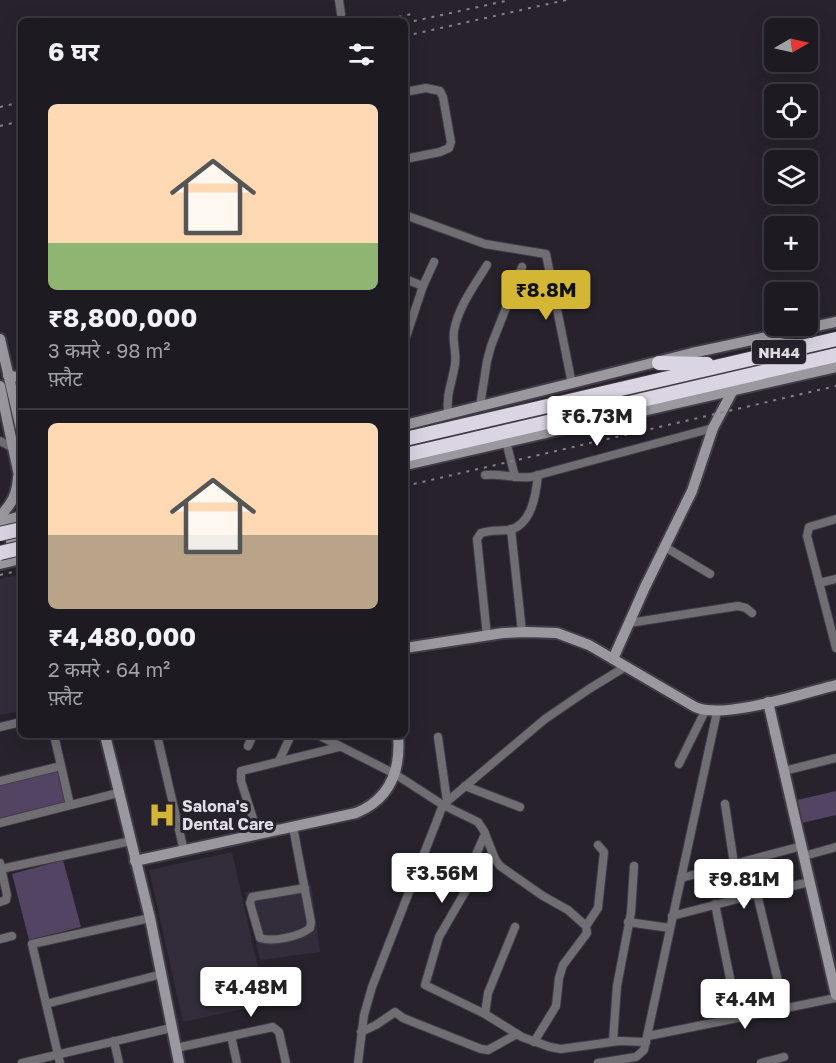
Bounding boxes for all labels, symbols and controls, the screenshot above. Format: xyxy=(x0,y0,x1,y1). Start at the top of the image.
north arrow xyxy=(764,18,818,72)
map controls xyxy=(764,18,818,336)
text: 6 घर xyxy=(48,36,99,67)
icon: filters xyxy=(345,38,378,71)
button: locate xyxy=(764,84,818,138)
icon: home xyxy=(159,143,267,251)
button: layers xyxy=(764,150,818,204)
button: + xyxy=(764,216,818,270)
pin: ₹8.8M xyxy=(504,270,588,321)
text: ₹8.8M xyxy=(515,277,577,301)
button: − xyxy=(764,282,818,336)
text: ₹8,800,000 xyxy=(48,302,197,333)
text: 3 कमरे · 98 m² xyxy=(48,338,170,362)
road number: NH44 xyxy=(752,340,806,364)
text: फ़्लैट xyxy=(48,366,83,390)
pin: ₹6.73M xyxy=(548,396,646,447)
text: ₹6.73M xyxy=(561,403,633,427)
icon: home xyxy=(159,462,267,570)
text: ₹4,480,000 xyxy=(48,621,196,652)
text: 2 कमरे · 64 m² xyxy=(48,657,170,681)
text: फ़्लैट xyxy=(48,685,83,709)
place label: Salona's Dental Care xyxy=(182,796,274,834)
hospital icon: Salona's Dental Care xyxy=(147,800,177,830)
pin: ₹3.56M xyxy=(393,853,491,904)
pin: ₹9.81M xyxy=(695,859,793,910)
text: ₹3.56M xyxy=(406,860,478,884)
text: ₹9.81M xyxy=(708,866,780,890)
pin: ₹4.48M xyxy=(202,967,300,1018)
text: ₹4.48M xyxy=(214,974,288,998)
pin: ₹4.4M xyxy=(703,979,787,1030)
text: ₹4.4M xyxy=(715,986,775,1010)

